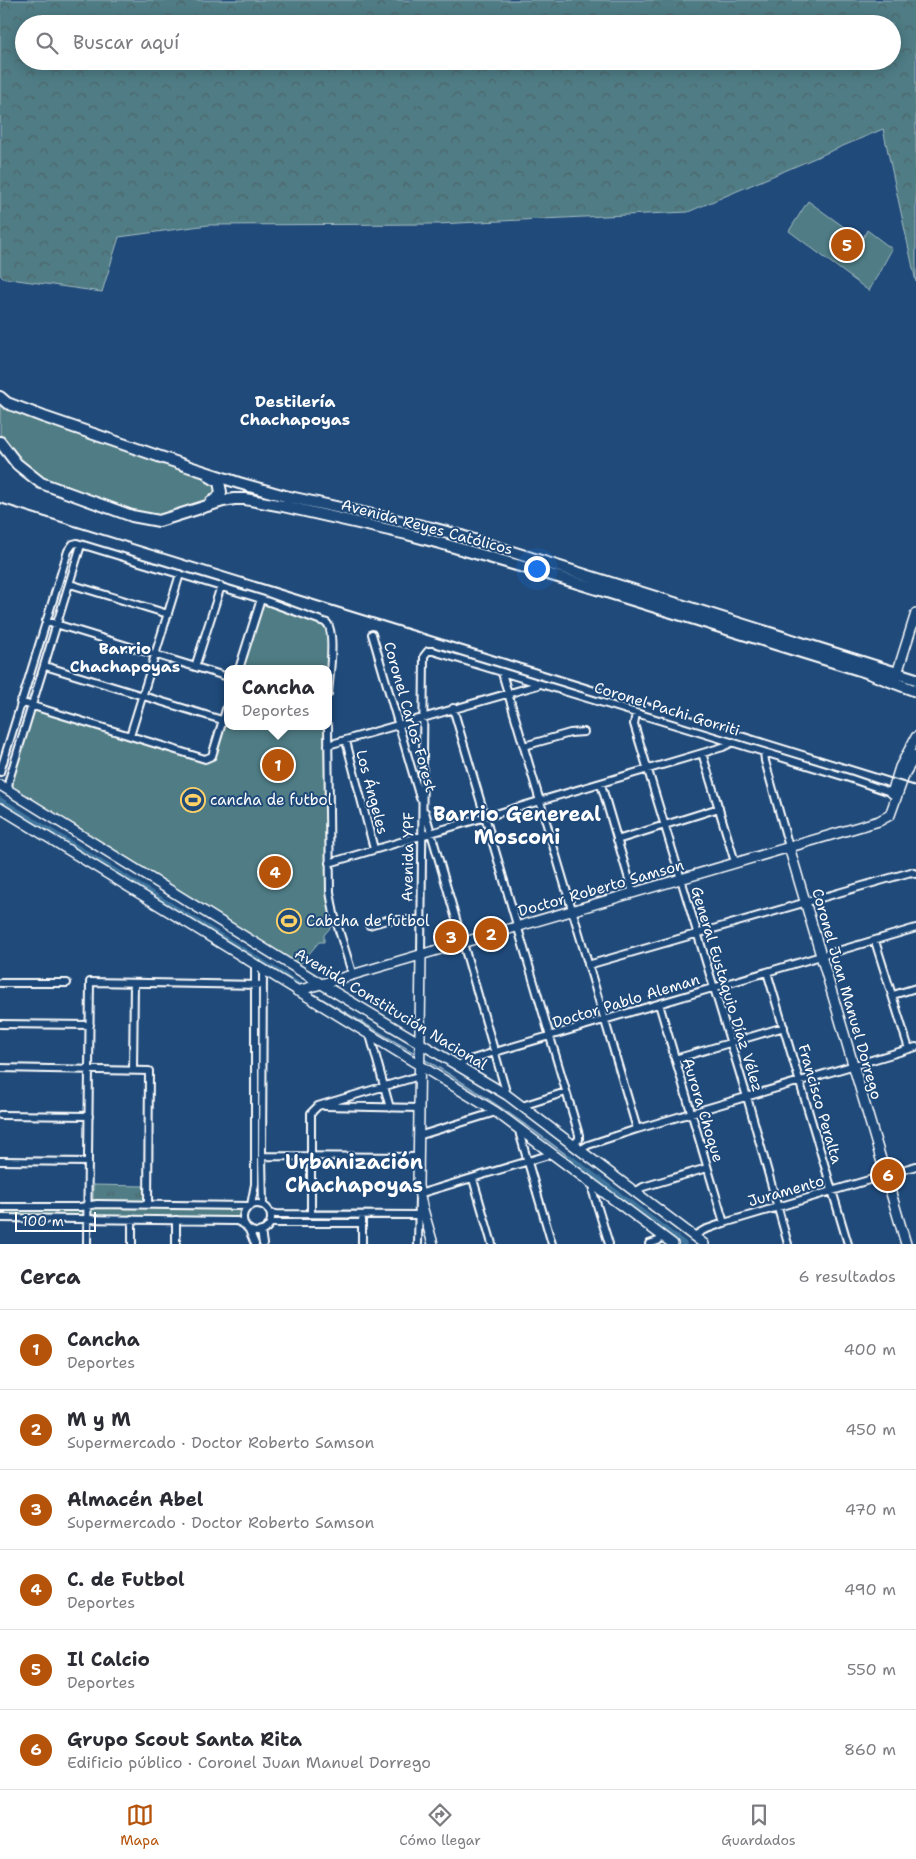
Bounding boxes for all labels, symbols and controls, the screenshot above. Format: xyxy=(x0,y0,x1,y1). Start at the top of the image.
search box xyxy=(15,15,901,70)
icon: search xyxy=(33,29,61,57)
text: Buscar aquí xyxy=(73,30,179,55)
pin: 5 xyxy=(831,226,863,264)
district label: Destilería Chachapoyas xyxy=(240,391,350,430)
street label: Avenida Reyes Católicos xyxy=(339,494,515,560)
your location xyxy=(524,556,550,582)
district label: Barrio Chachapoyas xyxy=(70,638,180,677)
street label: Coronel Carlos Forest xyxy=(379,639,441,795)
popup xyxy=(224,665,332,730)
text: Cancha xyxy=(242,675,314,700)
street label: Coronel Pachi Gorriti xyxy=(592,677,742,741)
text: Deportes xyxy=(242,700,310,721)
pin: 1 xyxy=(262,746,294,784)
street label: Los Ángeles xyxy=(351,747,394,836)
sports icon: cancha de futbol xyxy=(180,787,206,813)
place label: cancha de futbol xyxy=(210,790,333,810)
district label: Barrio Genereal Mosconi xyxy=(433,801,601,850)
street label: Avenida YPF xyxy=(397,812,419,902)
pin: 4 xyxy=(259,853,291,891)
street label: Doctor Roberto Samson xyxy=(516,855,686,921)
street label: General Eustaquio Díaz Vélez xyxy=(686,884,768,1094)
street label: Coronel Juan Manuel Dorrego xyxy=(807,886,887,1102)
sports icon: Cabcha de futbol xyxy=(276,908,302,934)
place label: Cabcha de futbol xyxy=(306,911,430,931)
pin: 2 xyxy=(475,915,507,953)
pin: 3 xyxy=(435,918,467,956)
street label: Avenida Constitución Nacional xyxy=(291,943,491,1075)
street label: Doctor Pablo Aleman xyxy=(550,969,702,1033)
street label: Francisco Peralta xyxy=(793,1042,847,1167)
street label: Aurora Choque xyxy=(678,1055,728,1165)
district label: Urbanización Chachapoyas xyxy=(285,1149,423,1198)
pin: 6 xyxy=(872,1156,904,1194)
street label: Juramento xyxy=(746,1171,826,1211)
scale bar xyxy=(15,1209,96,1232)
text: 100 m xyxy=(22,1212,64,1230)
text: Cerca xyxy=(20,1263,81,1291)
text: 6 resultados xyxy=(798,1266,896,1287)
text: Cancha xyxy=(67,1327,140,1352)
text: 1 xyxy=(32,1339,40,1360)
text: 400 m xyxy=(843,1339,896,1360)
text: Deportes xyxy=(67,1352,135,1373)
text: M y M xyxy=(67,1407,131,1432)
text: 2 xyxy=(30,1419,42,1440)
text: 450 m xyxy=(845,1419,896,1440)
text: Supermercado · Doctor Roberto Samson xyxy=(67,1432,374,1453)
text: Almacén Abel xyxy=(67,1487,203,1512)
text: 3 xyxy=(30,1499,42,1520)
text: 470 m xyxy=(845,1499,896,1520)
text: Supermercado · Doctor Roberto Samson xyxy=(67,1512,374,1533)
text: C. de Futbol xyxy=(67,1567,185,1592)
text: 4 xyxy=(30,1579,42,1600)
text: 490 m xyxy=(844,1579,896,1600)
text: Deportes xyxy=(67,1592,135,1613)
text: Il Calcio xyxy=(67,1647,150,1672)
text: 5 xyxy=(31,1659,41,1680)
text: 550 m xyxy=(847,1659,896,1680)
text: Deportes xyxy=(67,1672,135,1693)
text: Grupo Scout Santa Rita xyxy=(67,1727,302,1752)
text: 6 xyxy=(30,1739,42,1760)
text: 860 m xyxy=(844,1739,896,1760)
text: Edificio público · Coronel Juan Manuel Dorrego xyxy=(67,1752,431,1773)
tab: Mapa xyxy=(120,1801,159,1849)
tab: Cómo llegar xyxy=(399,1801,481,1849)
tab: Guardados xyxy=(721,1801,796,1849)

